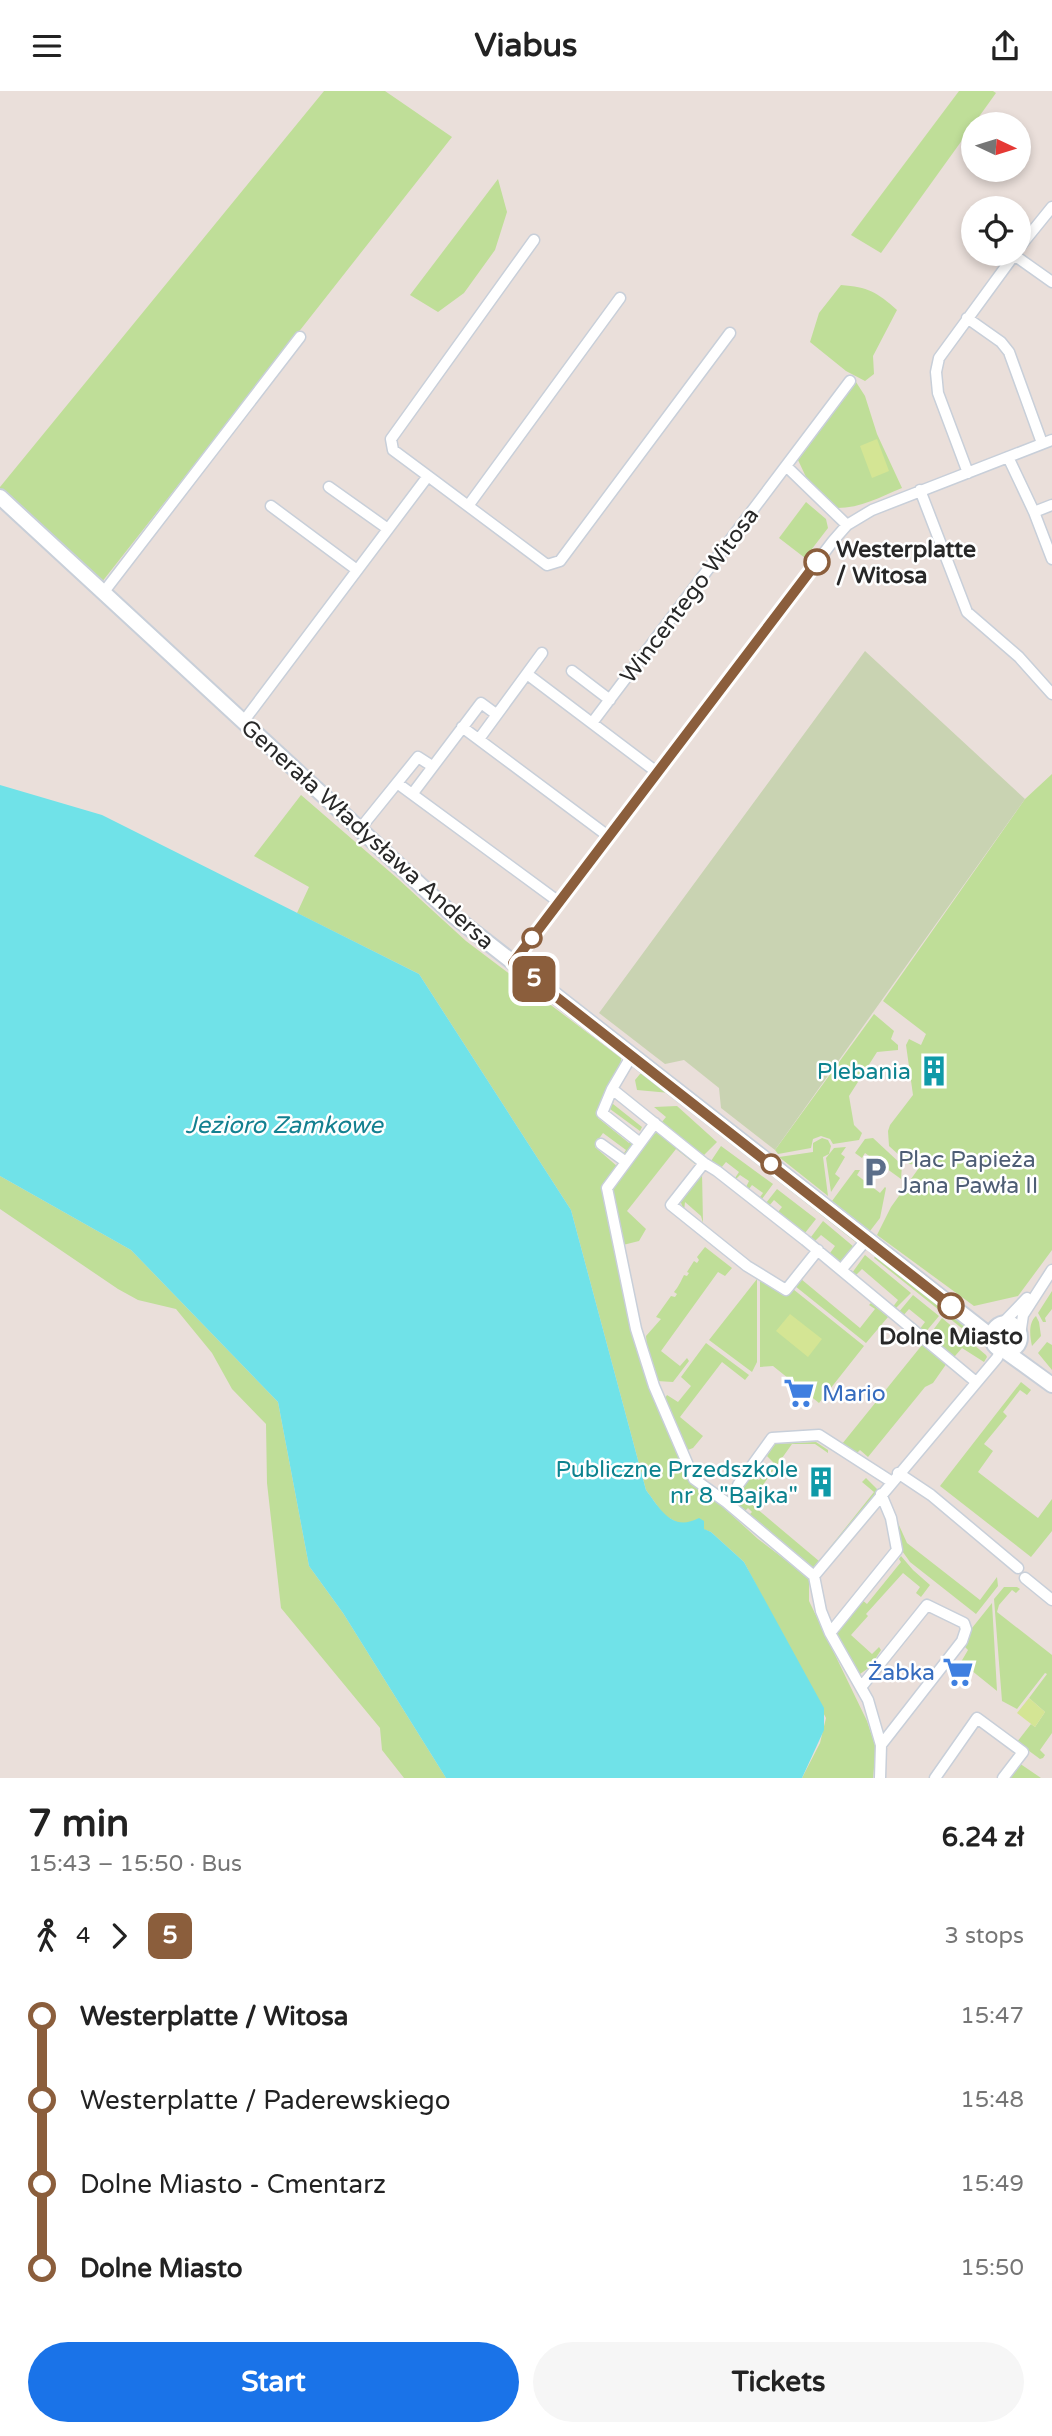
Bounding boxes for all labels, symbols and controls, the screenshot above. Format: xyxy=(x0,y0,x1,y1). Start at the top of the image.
icon: menu xyxy=(28,27,66,65)
text: Viabus xyxy=(475,27,577,65)
icon: share xyxy=(986,27,1024,65)
north arrow xyxy=(961,112,1031,182)
map controls xyxy=(961,112,1031,266)
button: locate xyxy=(961,196,1031,266)
street label: Wincentego Witosa xyxy=(614,502,765,689)
place label: Westerplatte / Witosa xyxy=(836,536,976,590)
marker: Westerplatte / Witosa xyxy=(804,549,830,575)
street label: Generała Władysława Andersa xyxy=(235,714,500,956)
unlabelled marker xyxy=(522,928,542,948)
line badge: 5 xyxy=(511,956,557,1002)
text: 5 xyxy=(526,964,542,993)
building icon: Plebania xyxy=(917,1054,951,1088)
place label: Plebania xyxy=(817,1058,911,1086)
water label: Jezioro Zamkowe xyxy=(185,1111,384,1140)
place label: Plac Papieża Jana Pawła II xyxy=(898,1146,1038,1200)
unlabelled marker xyxy=(761,1154,781,1174)
parking icon: Plac Papieża Jana Pawła II xyxy=(858,1155,892,1189)
marker: Dolne Miasto xyxy=(938,1293,964,1319)
place label: Dolne Miasto xyxy=(879,1323,1023,1351)
supermarket icon: Mario xyxy=(782,1376,816,1410)
place label: Mario xyxy=(822,1380,886,1408)
place label: Publiczne Przedszkole nr 8 "Bajka" xyxy=(555,1456,798,1510)
building icon: Publiczne Przedszkole nr 8 "Bajka" xyxy=(804,1465,838,1499)
supermarket icon: Żabka xyxy=(941,1655,975,1689)
place label: Żabka xyxy=(868,1659,935,1687)
text: 7 min xyxy=(28,1801,129,1847)
text: 6.24 zł xyxy=(942,1822,1024,1853)
text: 15:43 – 15:50 · Bus xyxy=(28,1850,242,1878)
icon: walk xyxy=(28,1917,66,1955)
icon: forward xyxy=(100,1917,138,1955)
text: 5 xyxy=(162,1921,178,1950)
text: 4 xyxy=(76,1922,90,1950)
text: 3 stops xyxy=(944,1922,1024,1950)
text: Westerplatte / Witosa xyxy=(80,2001,348,2032)
text: 15:47 xyxy=(960,2002,1024,2030)
text: Westerplatte / Paderewskiego xyxy=(80,2085,451,2116)
text: 15:48 xyxy=(960,2086,1024,2114)
text: Dolne Miasto - Cmentarz xyxy=(80,2169,386,2200)
text: 15:49 xyxy=(960,2170,1024,2198)
text: Dolne Miasto xyxy=(80,2253,243,2284)
text: 15:50 xyxy=(960,2254,1024,2282)
button: Start xyxy=(28,2342,519,2422)
button: Tickets xyxy=(533,2342,1024,2422)

